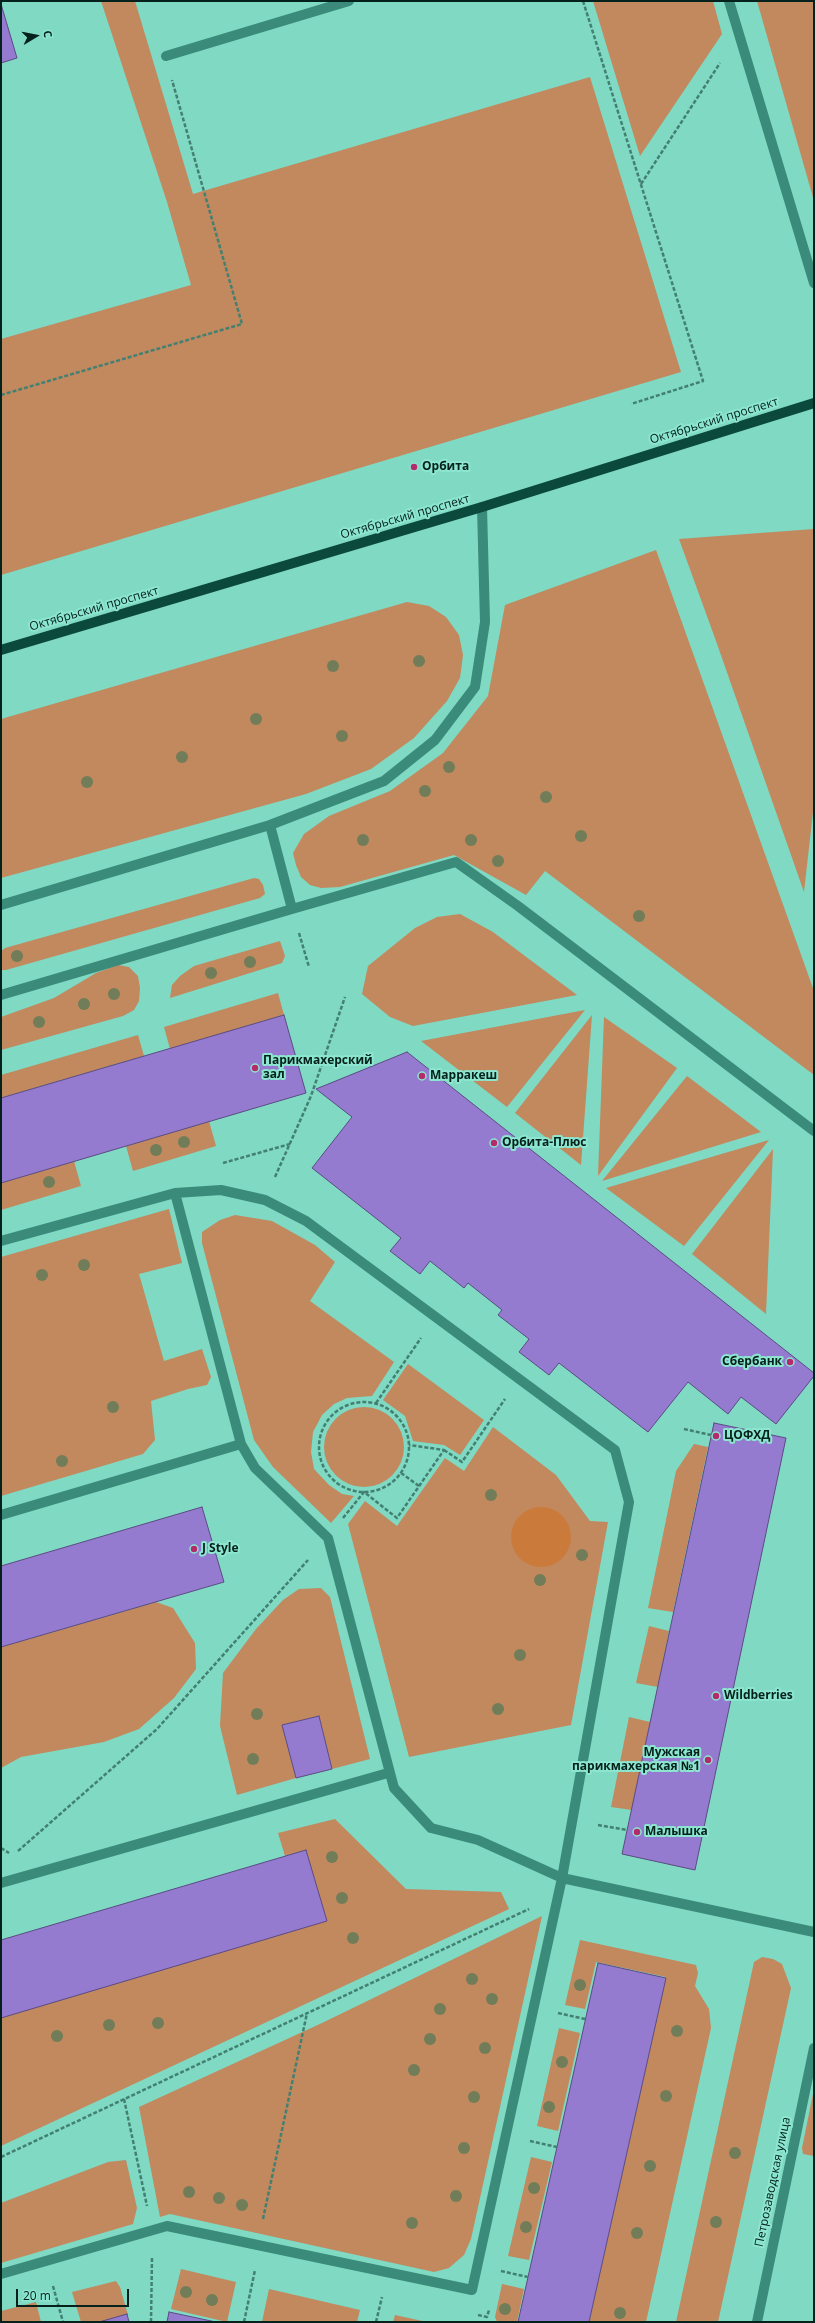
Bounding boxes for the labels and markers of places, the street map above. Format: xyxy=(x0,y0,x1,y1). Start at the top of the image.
place label: Орбита xyxy=(422,460,469,474)
marker: Орбита xyxy=(409,462,419,472)
place label: Парикмахерский зал xyxy=(263,1054,373,1082)
marker: Парикмахерский зал xyxy=(250,1063,260,1073)
place label: Марракеш xyxy=(430,1069,497,1083)
marker: Марракеш xyxy=(417,1071,427,1081)
place label: Орбита-Плюс xyxy=(502,1136,586,1150)
marker: Орбита-Плюс xyxy=(489,1138,499,1148)
place label: Сбербанк xyxy=(722,1355,782,1369)
marker: Сбербанк xyxy=(785,1357,795,1367)
place label: ЦОФХД xyxy=(724,1429,770,1443)
marker: ЦОФХД xyxy=(711,1431,721,1441)
place label: J Style xyxy=(202,1542,238,1556)
marker: J Style xyxy=(189,1544,199,1554)
place label: Wildberries xyxy=(724,1689,793,1703)
marker: Wildberries xyxy=(711,1691,721,1701)
place label: Мужская парикмахерская №1 xyxy=(572,1746,700,1774)
marker: Мужская парикмахерская №1 xyxy=(703,1755,713,1765)
place label: Малышка xyxy=(645,1825,708,1839)
marker: Малышка xyxy=(632,1827,642,1837)

